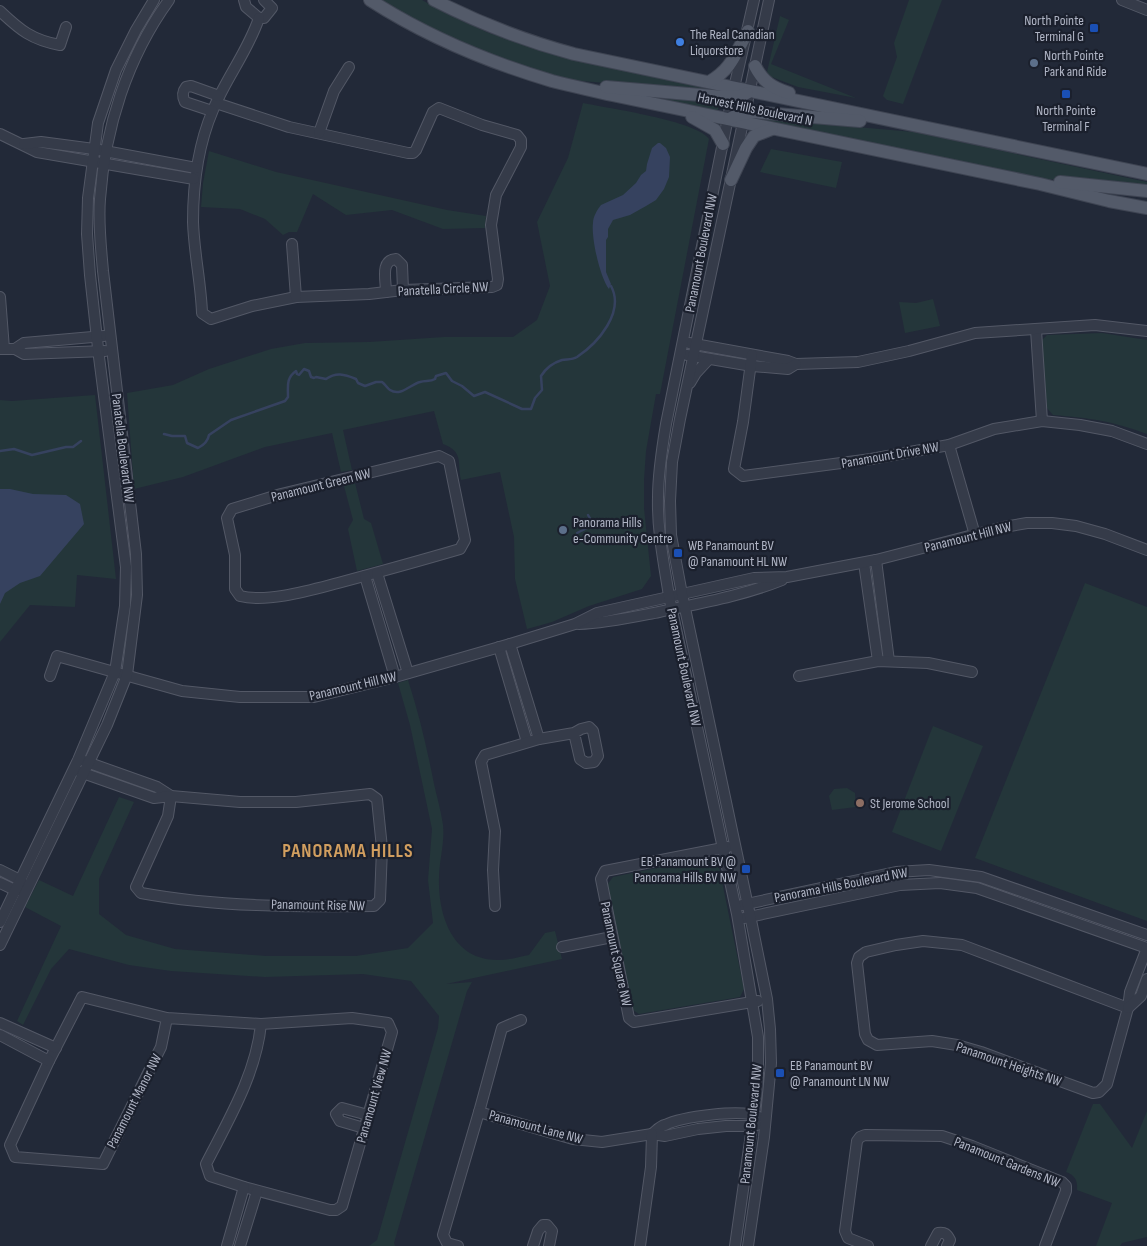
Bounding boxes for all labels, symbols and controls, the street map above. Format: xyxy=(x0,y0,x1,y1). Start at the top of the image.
place label: North Pointe Terminal G xyxy=(1024,12,1084,45)
marker: North Pointe Terminal G xyxy=(1088,22,1100,34)
place label: The Real Canadian Liquorstore xyxy=(690,26,775,59)
marker: The Real Canadian Liquorstore xyxy=(674,36,686,48)
place label: North Pointe Park and Ride xyxy=(1044,47,1107,80)
marker: North Pointe Park and Ride xyxy=(1028,57,1040,69)
marker: North Pointe Terminal F xyxy=(1060,88,1072,100)
street label: Harvest Hills Boulevard N xyxy=(696,89,814,129)
place label: North Pointe Terminal F xyxy=(1036,102,1096,135)
street label: Panamount Boulevard NW xyxy=(681,192,721,314)
street label: Panatella Circle NW xyxy=(397,278,489,300)
street label: Panatella Boulevard NW xyxy=(108,392,138,504)
street label: Panamount Drive NW xyxy=(840,438,940,472)
street label: Panamount Green NW xyxy=(269,464,373,506)
place label: Panorama Hills e-Community Centre xyxy=(573,514,673,547)
street label: Panamount Hill NW xyxy=(923,518,1013,556)
marker: Panorama Hills e-Community Centre xyxy=(557,524,569,536)
place label: WB Panamount BV @ Panamount HL NW xyxy=(688,537,787,570)
marker: WB Panamount BV @ Panamount HL NW xyxy=(672,547,684,559)
street label: Panamount Boulevard NW xyxy=(663,606,705,728)
street label: Panamount Hill NW xyxy=(308,668,398,704)
place label: St Jerome School xyxy=(870,795,949,812)
marker: St Jerome School xyxy=(854,797,866,809)
district label: PANORAMA HILLS xyxy=(282,840,414,863)
place label: EB Panamount BV @ Panorama Hills BV NW xyxy=(634,853,736,886)
marker: EB Panamount BV @ Panorama Hills BV NW xyxy=(740,863,752,875)
street label: Panorama Hills Boulevard NW xyxy=(773,864,909,906)
street label: Panamount Rise NW xyxy=(271,896,365,914)
street label: Panamount Square NW xyxy=(597,900,635,1008)
street label: Panamount Heights NW xyxy=(954,1038,1064,1090)
street label: Panamount View NW xyxy=(353,1047,395,1145)
street label: Panamount Manor NW xyxy=(103,1051,165,1151)
place label: EB Panamount BV @ Panamount LN NW xyxy=(790,1057,889,1090)
street label: Panamount Boulevard NW xyxy=(736,1063,766,1185)
marker: EB Panamount BV @ Panamount LN NW xyxy=(774,1067,786,1079)
street label: Panamount Lane NW xyxy=(487,1106,585,1148)
street label: Panamount Gardens NW xyxy=(952,1133,1062,1191)

